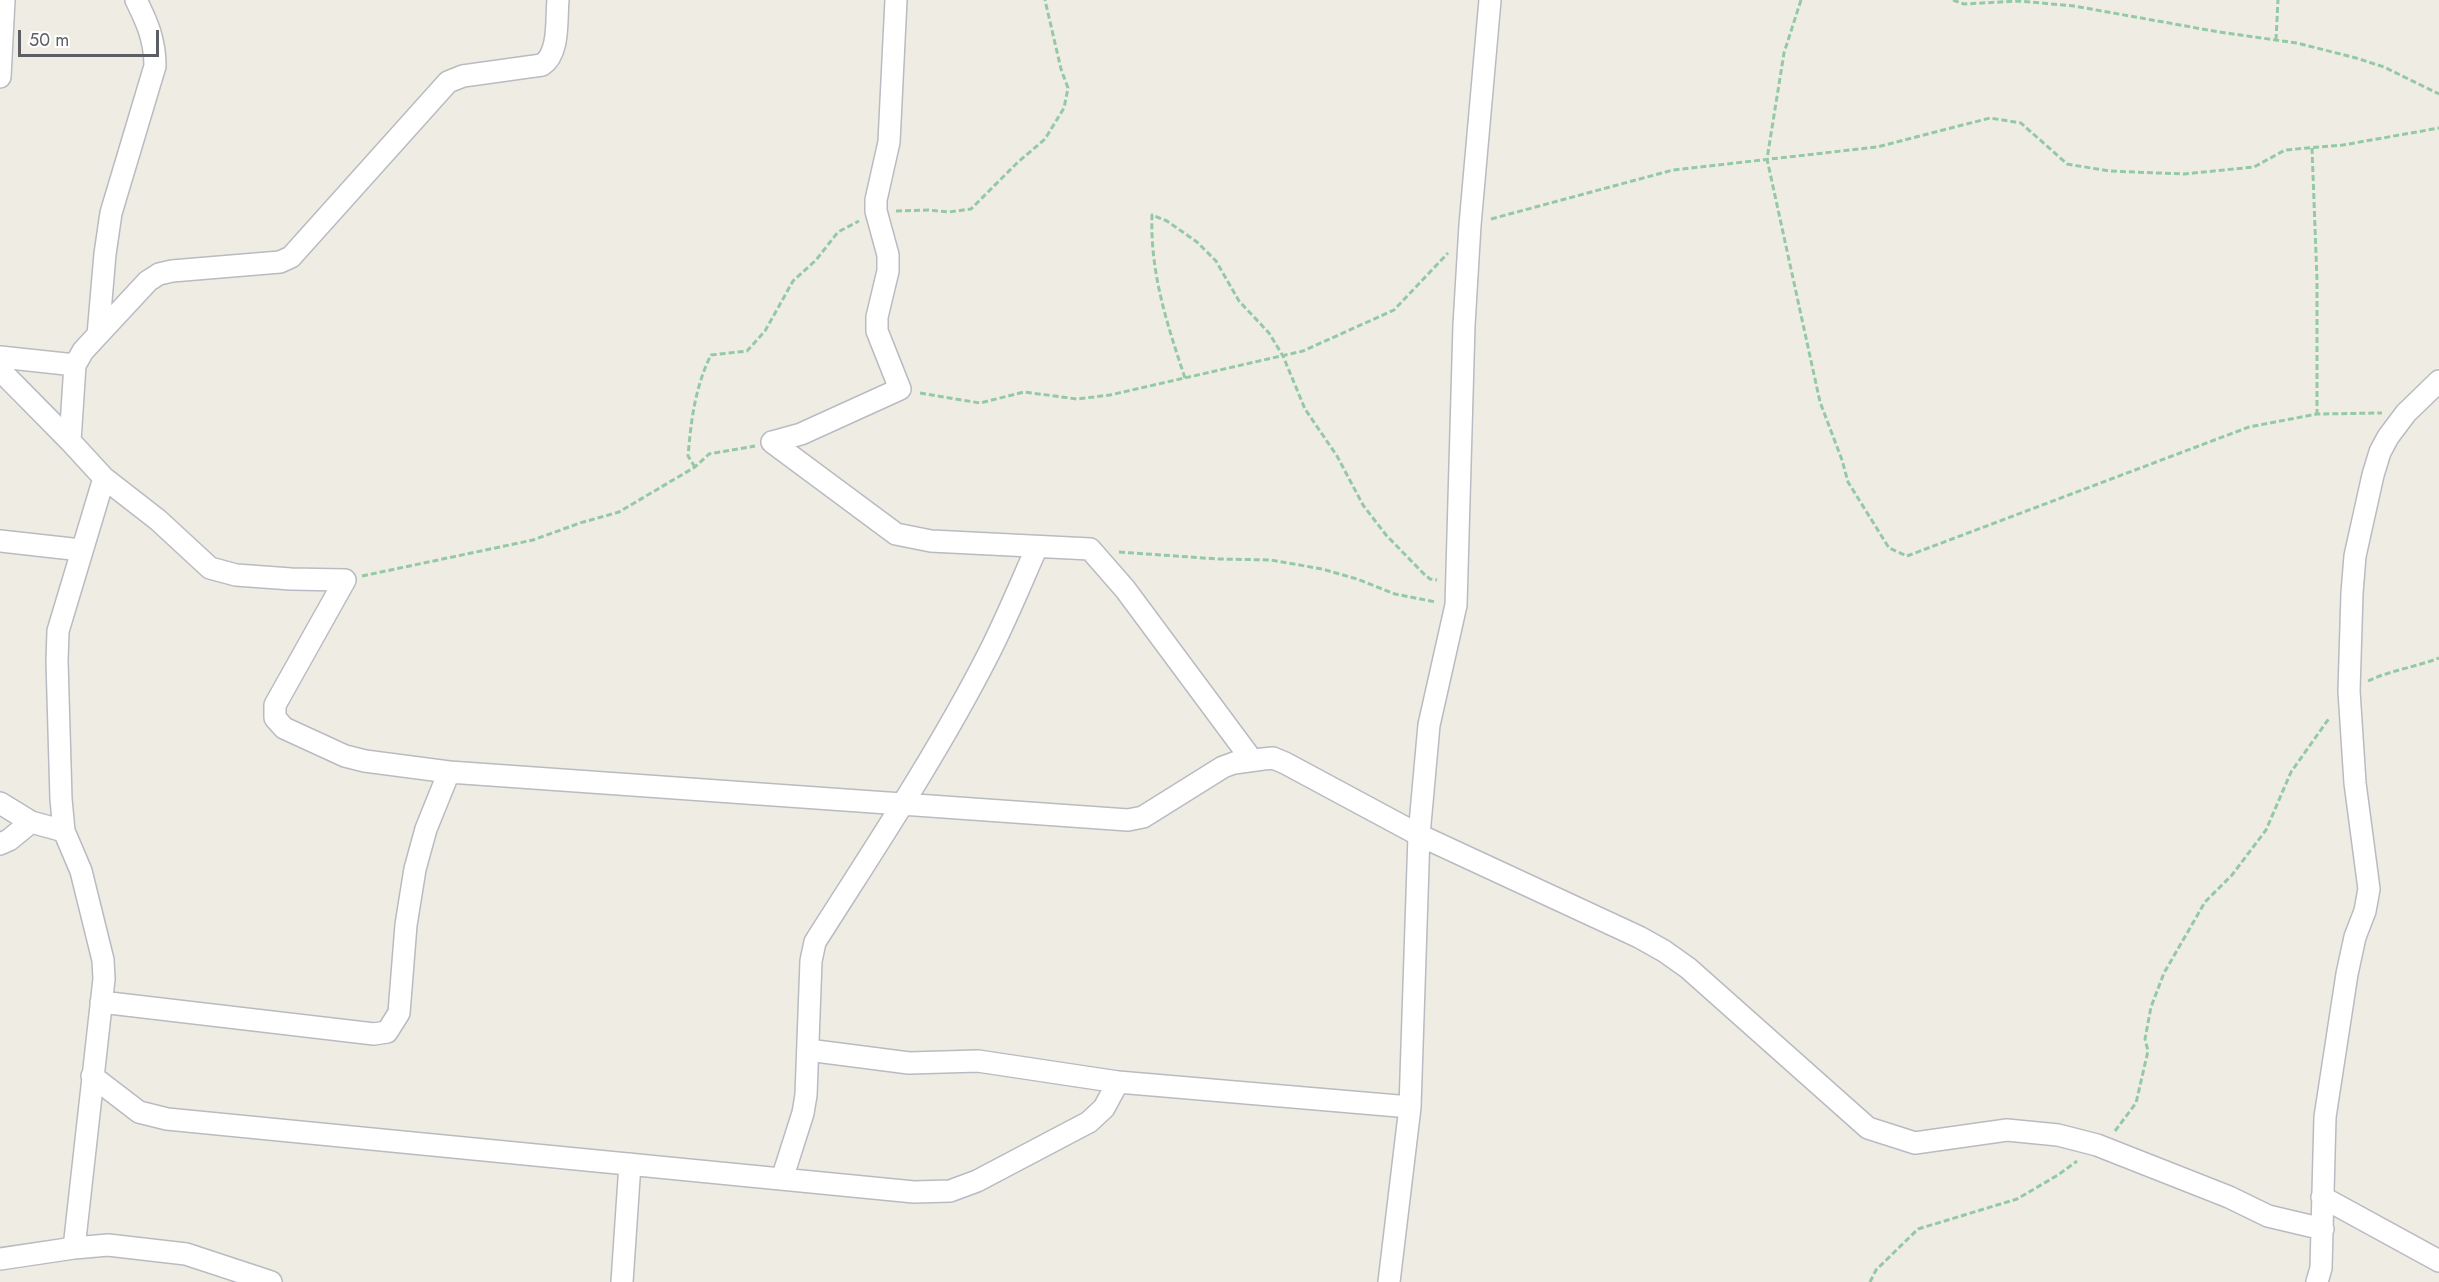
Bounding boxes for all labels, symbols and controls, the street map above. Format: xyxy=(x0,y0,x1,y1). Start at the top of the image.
scale bar xyxy=(21,18,162,56)
text: 50 m xyxy=(29,27,69,53)

